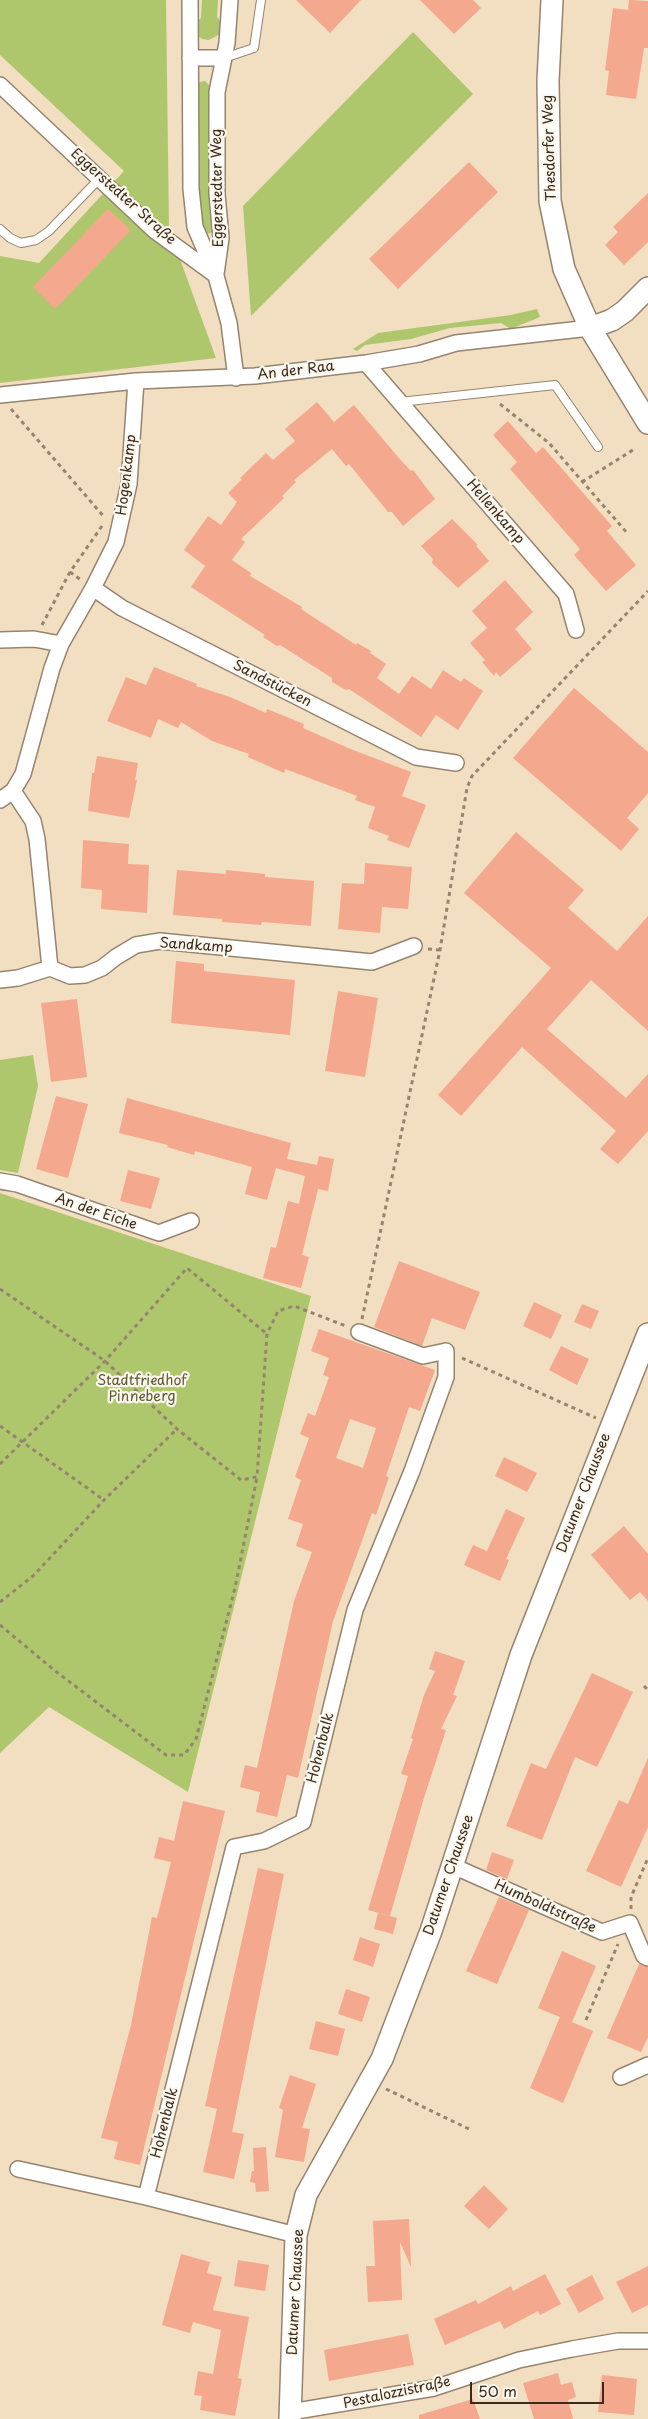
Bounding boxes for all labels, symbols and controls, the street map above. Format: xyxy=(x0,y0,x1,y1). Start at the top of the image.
street label: Thesdorfer Weg xyxy=(540,95,560,201)
street label: Eggerstedter Weg xyxy=(209,129,227,247)
street label: Eggerstedter Straße xyxy=(67,145,179,249)
street label: An der Raa xyxy=(257,358,335,384)
street label: Hogenkamp xyxy=(114,434,140,516)
street label: Hellenkamp xyxy=(462,476,528,548)
street label: Sandstücken xyxy=(230,657,314,711)
street label: Sandkamp xyxy=(159,935,233,957)
street label: An der Eiche xyxy=(53,1190,139,1234)
park label: Stadtfriedhof Pinneberg xyxy=(97,1373,187,1405)
street label: Datumer Chaussee xyxy=(553,1431,615,1555)
street label: Hohenbalk xyxy=(304,1711,338,1785)
street label: Datumer Chaussee xyxy=(420,1812,478,1938)
street label: Humboldtstraße xyxy=(491,1877,599,1937)
street label: Hohenbalk xyxy=(148,2086,182,2160)
street label: Datumer Chaussee xyxy=(284,2228,308,2356)
scale bar xyxy=(473,2372,607,2404)
street label: Pestalozzistraße xyxy=(342,2373,452,2413)
text: 50 m xyxy=(478,2379,517,2402)

